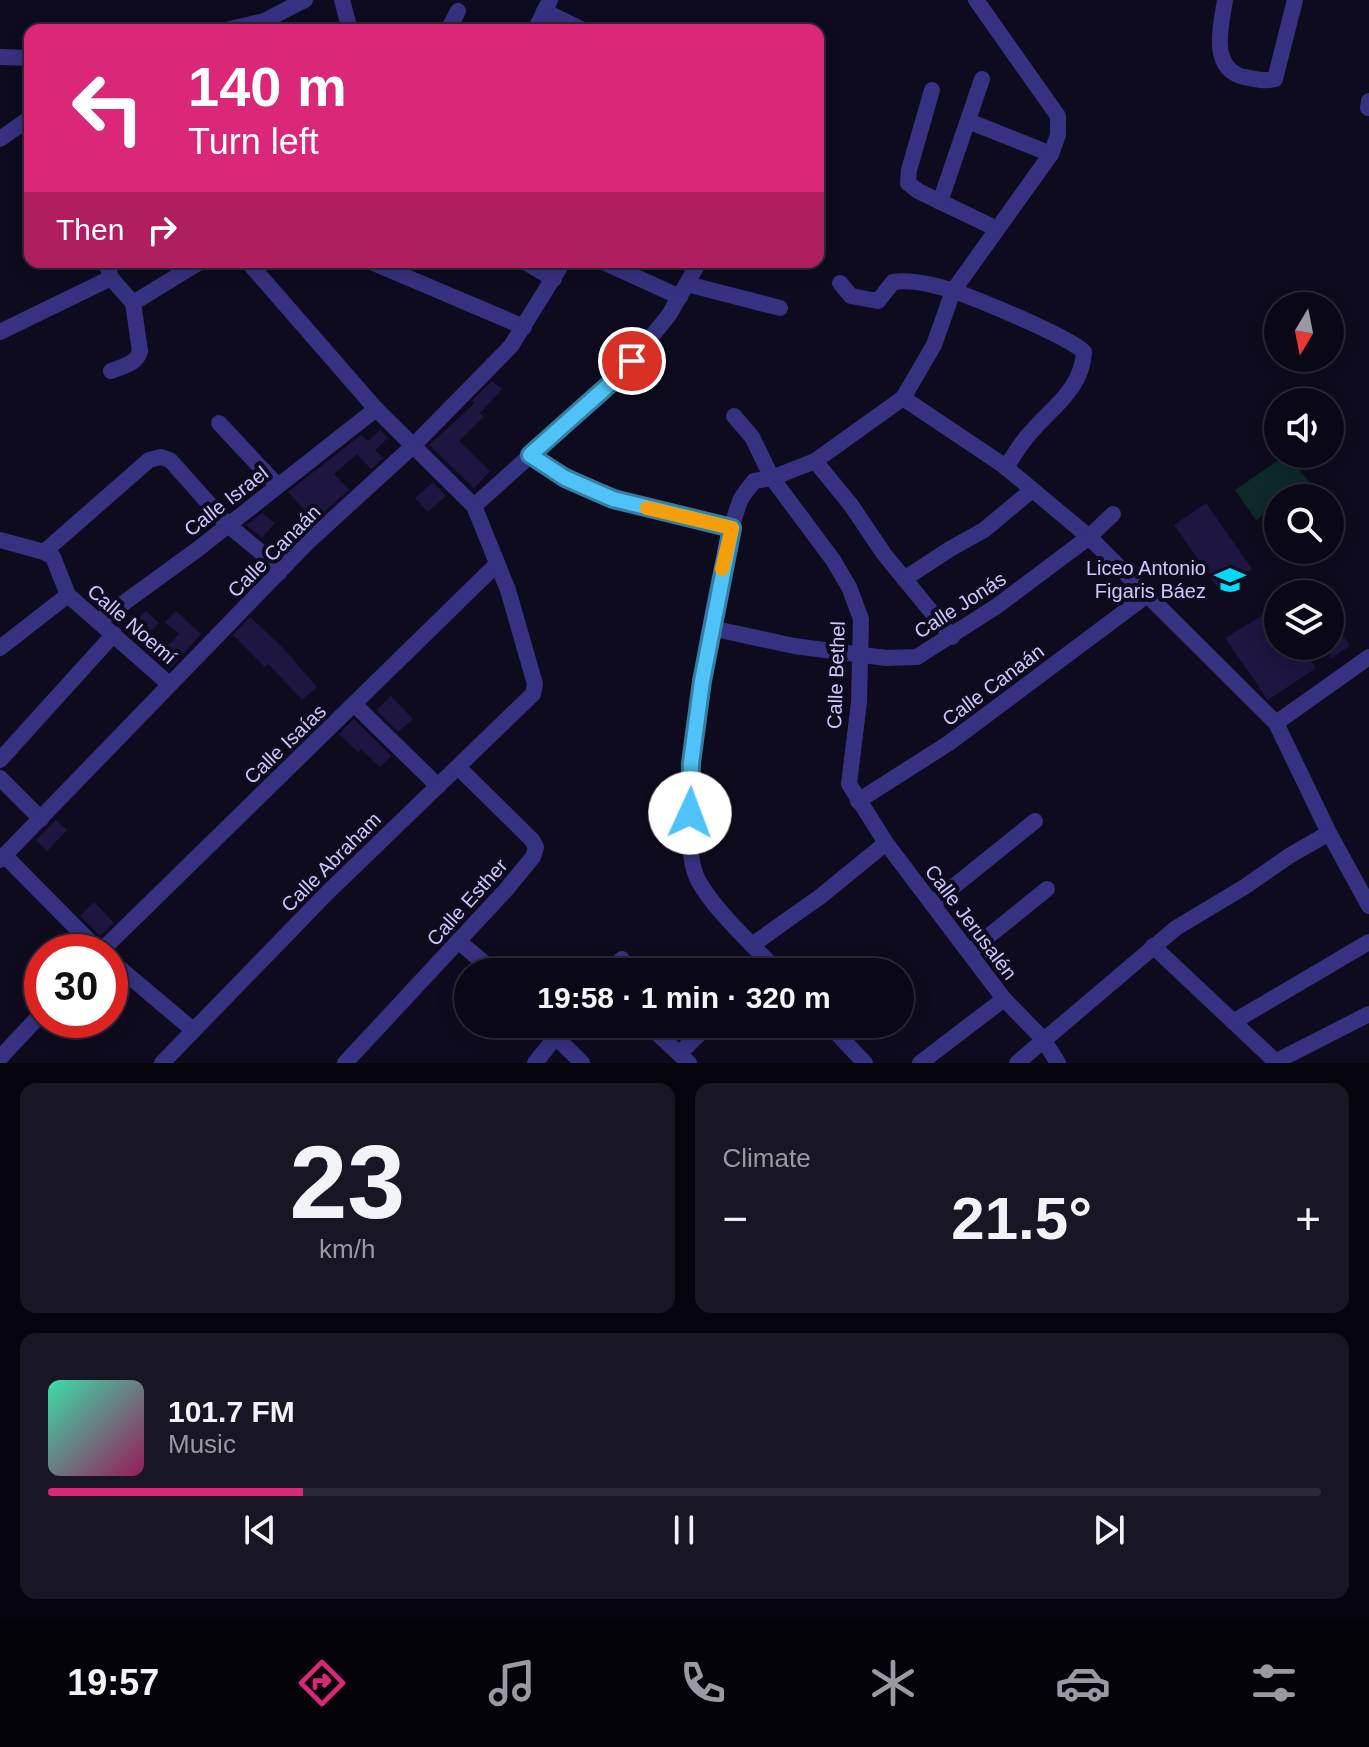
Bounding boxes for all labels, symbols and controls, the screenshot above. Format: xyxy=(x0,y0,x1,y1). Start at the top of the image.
text: 140 m xyxy=(188,55,347,118)
icon: left xyxy=(56,56,160,160)
text: Turn left xyxy=(188,121,319,162)
icon: right xyxy=(140,208,184,252)
text: Then xyxy=(56,213,124,246)
north arrow xyxy=(1264,292,1344,372)
map controls xyxy=(1264,292,1344,660)
pin xyxy=(598,327,666,395)
icon: arrive xyxy=(610,339,654,383)
button: sound xyxy=(1264,388,1344,468)
street label: Calle Israel xyxy=(180,462,272,540)
button: search xyxy=(1264,484,1344,564)
street label: Calle Canaán xyxy=(223,500,325,602)
place label: Liceo Antonio Figaris Báez xyxy=(1086,557,1206,602)
school or university icon: Liceo Antonio Figaris Báez xyxy=(1213,563,1247,597)
street label: Calle Jonás xyxy=(910,567,1010,643)
street label: Calle Noemí xyxy=(83,580,181,669)
button: layers xyxy=(1264,580,1344,660)
street label: Calle Bethel xyxy=(823,621,849,729)
street label: Calle Canaán xyxy=(938,640,1048,730)
street label: Calle Isaías xyxy=(240,700,330,788)
position arrow xyxy=(648,771,732,855)
street label: Calle Abraham xyxy=(277,808,385,916)
street label: Calle Esther xyxy=(422,854,512,950)
street label: Calle Jerusalén xyxy=(921,860,1021,984)
speed limit sign: 30 xyxy=(24,934,128,1038)
text: 19:58 · 1 min · 320 m xyxy=(537,981,831,1014)
text: 23 xyxy=(289,1124,405,1240)
text: Climate xyxy=(723,1143,811,1173)
text: 21.5° xyxy=(951,1185,1092,1252)
text: − xyxy=(723,1194,748,1243)
text: + xyxy=(1295,1194,1321,1243)
text: km/h xyxy=(319,1234,375,1264)
text: 101.7 FM xyxy=(168,1395,295,1428)
text: Music xyxy=(168,1429,236,1459)
icon: previous xyxy=(238,1508,282,1552)
icon: pause xyxy=(662,1508,706,1552)
icon: next xyxy=(1087,1508,1131,1552)
icon: directions xyxy=(294,1655,350,1711)
icon: music xyxy=(484,1655,540,1711)
icon: phone xyxy=(675,1655,731,1711)
icon: climate xyxy=(865,1655,921,1711)
icon: car xyxy=(1055,1655,1111,1711)
icon: filters xyxy=(1246,1655,1302,1711)
text: 19:57 xyxy=(67,1662,159,1703)

